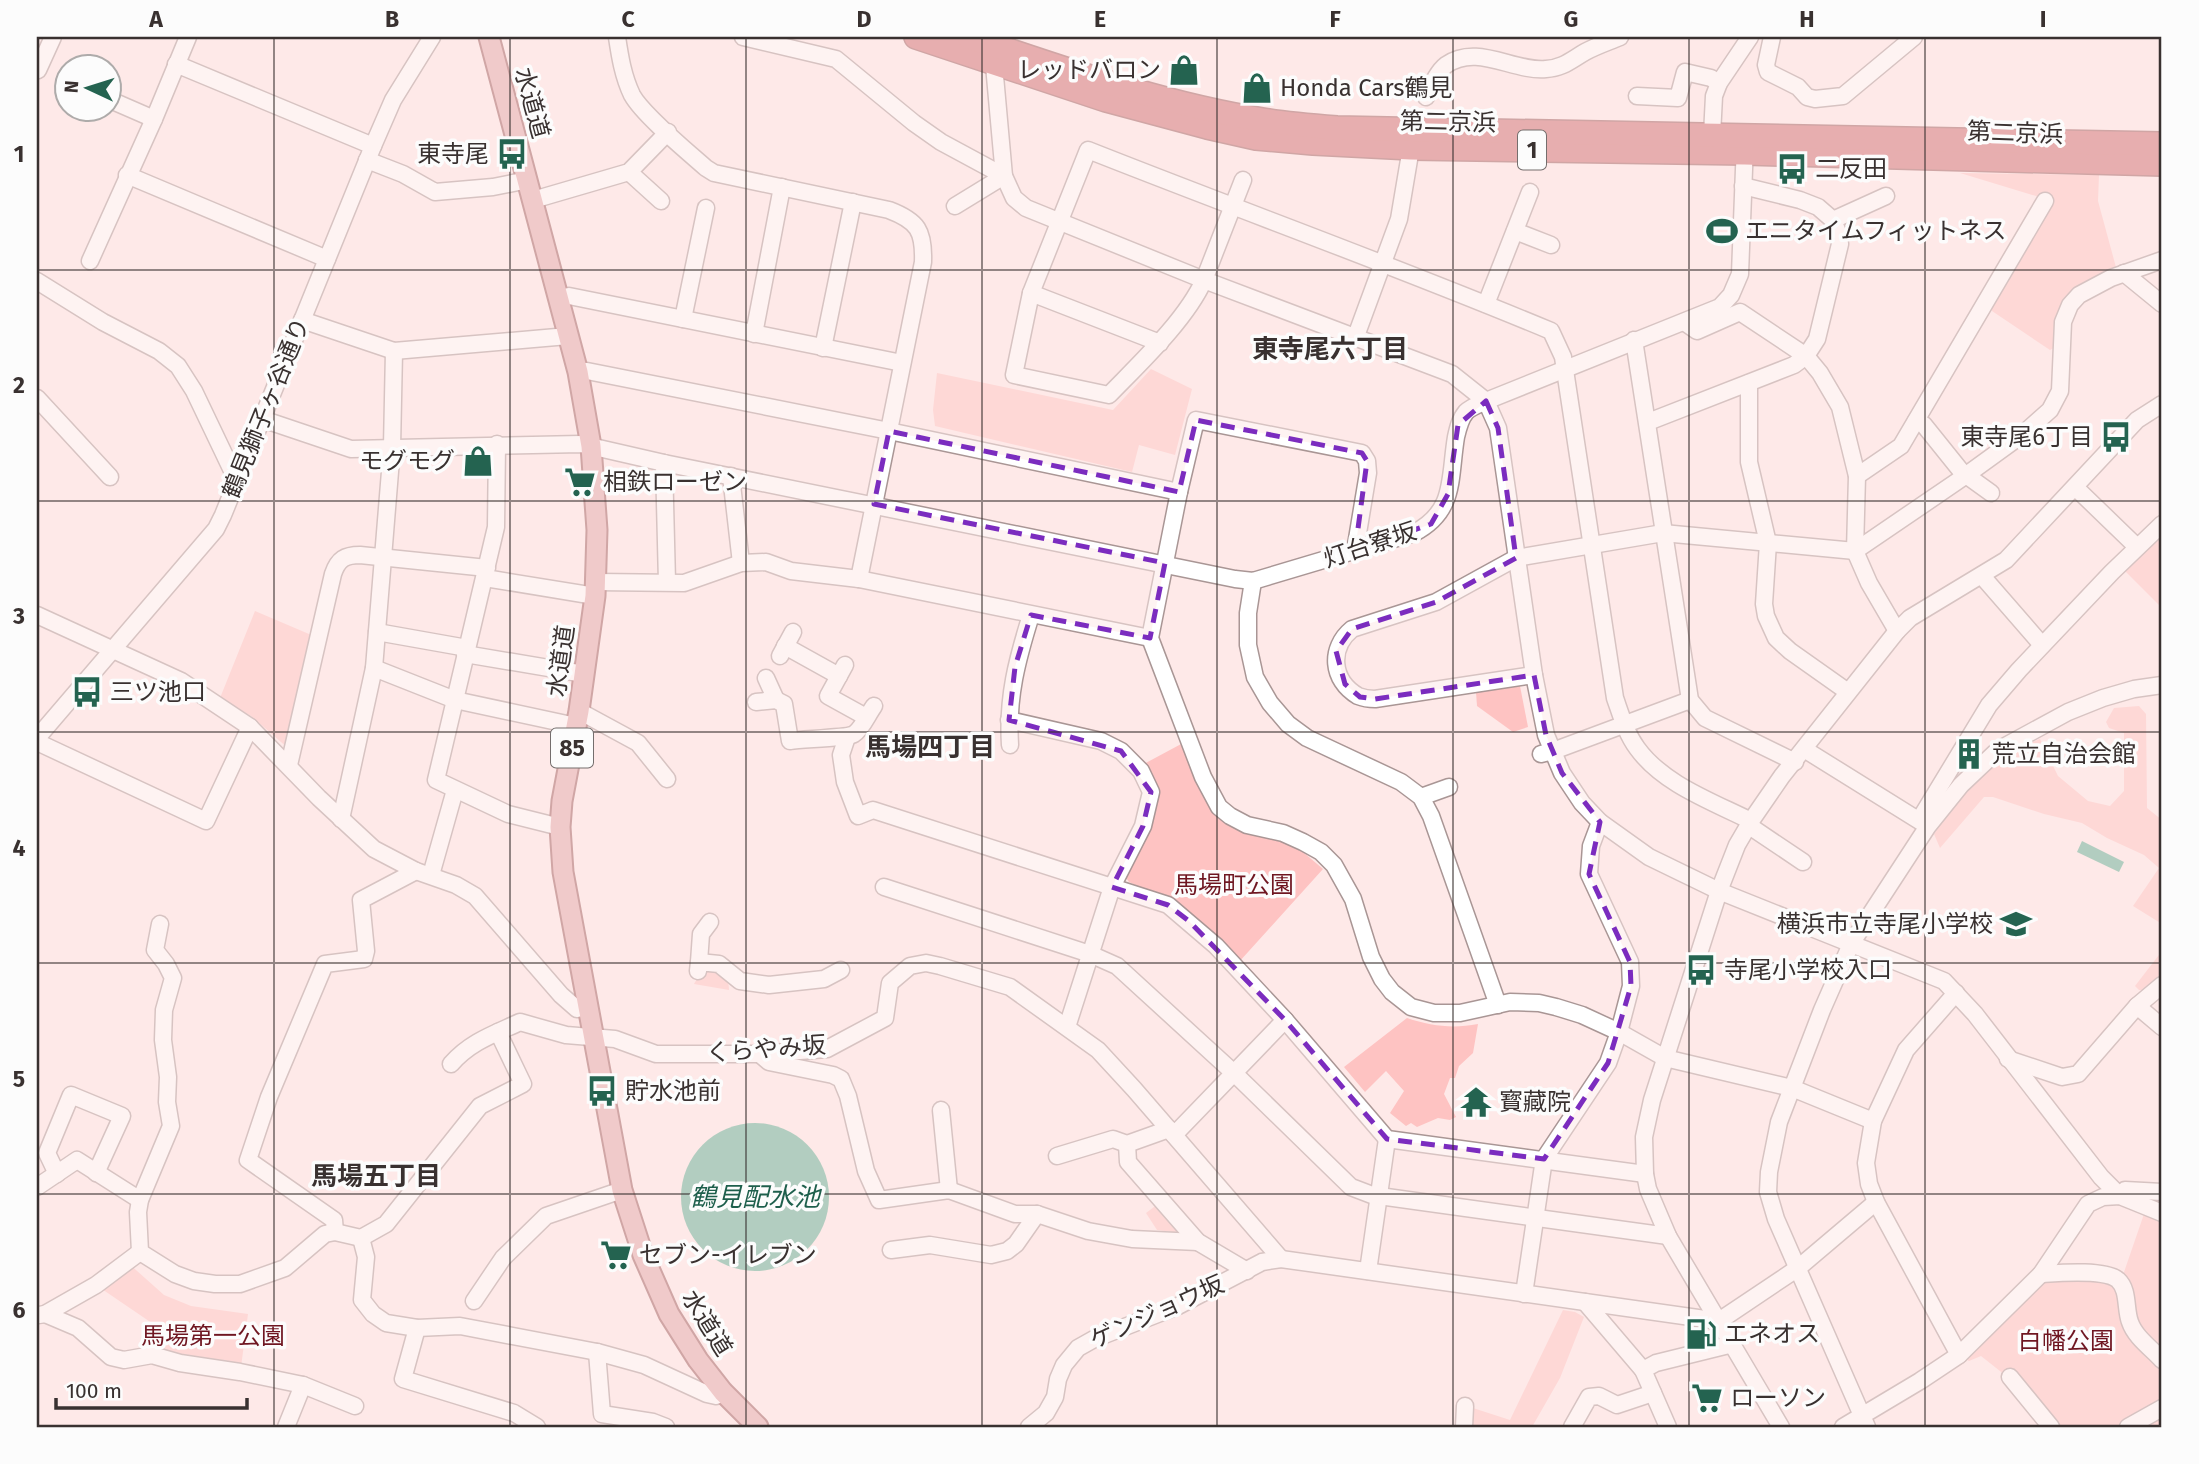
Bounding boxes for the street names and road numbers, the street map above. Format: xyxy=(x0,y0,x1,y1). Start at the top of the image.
street label: 水道道 xyxy=(509,65,555,141)
street label: 第二京浜 xyxy=(1400,107,1496,137)
street label: 第二京浜 xyxy=(1967,117,2063,149)
road number: 1 xyxy=(1518,130,1546,169)
street label: 鶴見獅子ヶ谷通り xyxy=(217,314,315,502)
street label: 灯台寮坂 xyxy=(1320,517,1420,573)
street label: 水道道 xyxy=(542,623,580,699)
road number: 85 xyxy=(551,728,593,768)
street label: くらやみ坂 xyxy=(705,1031,827,1067)
street label: ゲンジョウ坂 xyxy=(1086,1270,1228,1354)
street label: 水道道 xyxy=(676,1285,738,1361)

